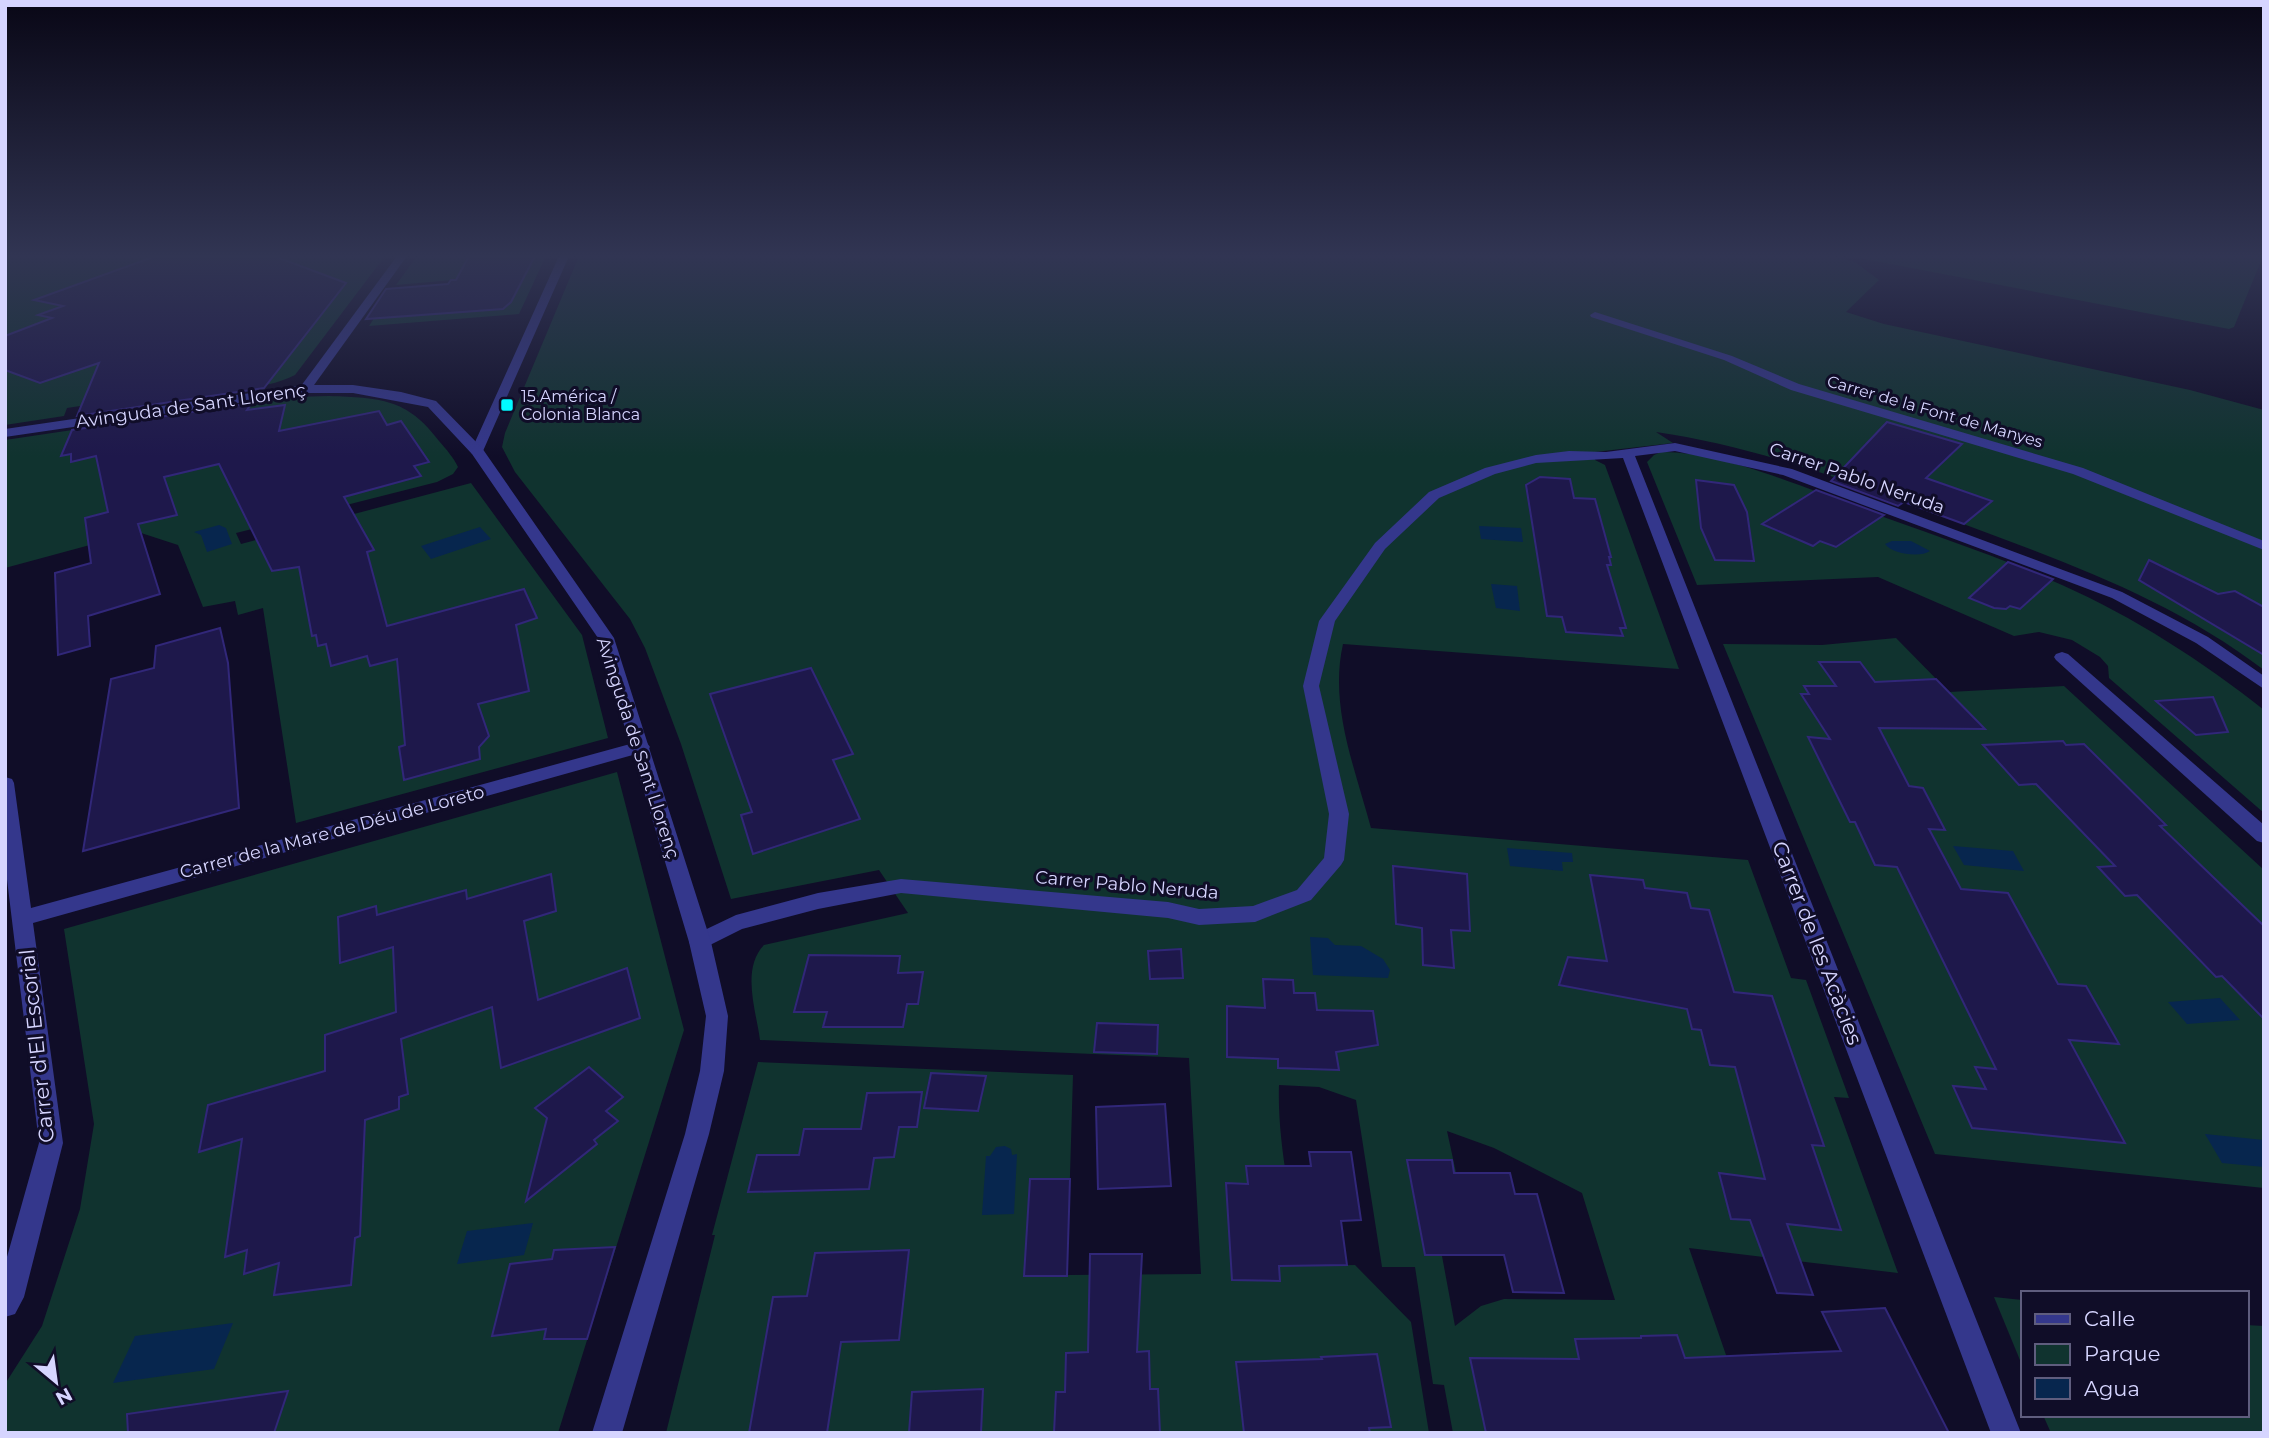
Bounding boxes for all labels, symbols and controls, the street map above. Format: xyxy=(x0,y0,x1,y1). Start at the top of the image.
street label: Carrer de la Font de Manyes xyxy=(1825,372,2045,451)
street label: Avinguda de Sant Llorenç xyxy=(75,379,307,433)
place label: 15.América / Colonia Blanca xyxy=(521,387,640,424)
marker: 15.América / Colonia Blanca xyxy=(499,397,515,413)
street label: Carrer Pablo Neruda xyxy=(1766,438,1948,518)
street label: Avinguda de Sant Llorenç xyxy=(592,634,684,862)
street label: Carrer de la Mare de Déu de Loreto xyxy=(177,781,487,883)
street label: Carrer de les Acàcies xyxy=(1767,837,1868,1048)
street label: Carrer Pablo Neruda xyxy=(1034,866,1220,904)
street label: Carrer d'El Escorial xyxy=(14,948,59,1144)
legend xyxy=(2021,1291,2248,1417)
text: Calle xyxy=(2084,1306,2135,1331)
text: Parque xyxy=(2084,1341,2160,1366)
north arrow xyxy=(21,1347,91,1417)
text: Agua xyxy=(2084,1376,2140,1401)
text: N xyxy=(52,1383,76,1410)

